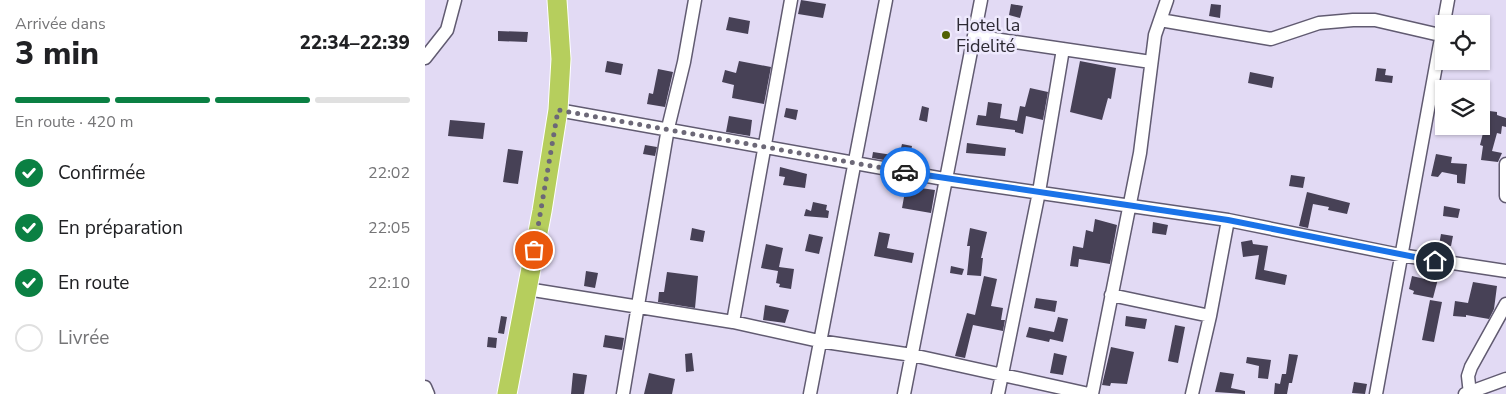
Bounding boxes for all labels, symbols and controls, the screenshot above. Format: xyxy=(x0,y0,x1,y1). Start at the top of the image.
text: Arrivée dans xyxy=(15,13,106,35)
place label: Hotel la Fidelité xyxy=(956,13,1020,58)
map controls xyxy=(1435,15,1490,135)
button: locate xyxy=(1435,15,1490,70)
marker: Hotel la Fidelité xyxy=(940,29,952,41)
text: 22:34–22:39 xyxy=(299,30,410,56)
text: 3 min xyxy=(15,32,99,75)
button: layers xyxy=(1435,80,1490,135)
text: En route · 420 m xyxy=(15,111,134,133)
courier xyxy=(880,147,930,197)
icon: car xyxy=(891,158,919,186)
icon: check xyxy=(15,159,43,187)
text: Confirmée xyxy=(58,160,145,186)
text: 22:02 xyxy=(368,162,410,184)
icon: check xyxy=(15,214,43,242)
text: En préparation xyxy=(58,215,183,241)
text: 22:05 xyxy=(368,217,410,239)
pin xyxy=(513,229,555,271)
icon: bag xyxy=(520,236,548,264)
pin xyxy=(1414,240,1456,282)
icon: home xyxy=(1421,247,1449,275)
icon: check xyxy=(15,269,43,297)
text: En route xyxy=(58,270,129,296)
text: 22:10 xyxy=(368,272,410,294)
text: Livrée xyxy=(58,325,109,351)

